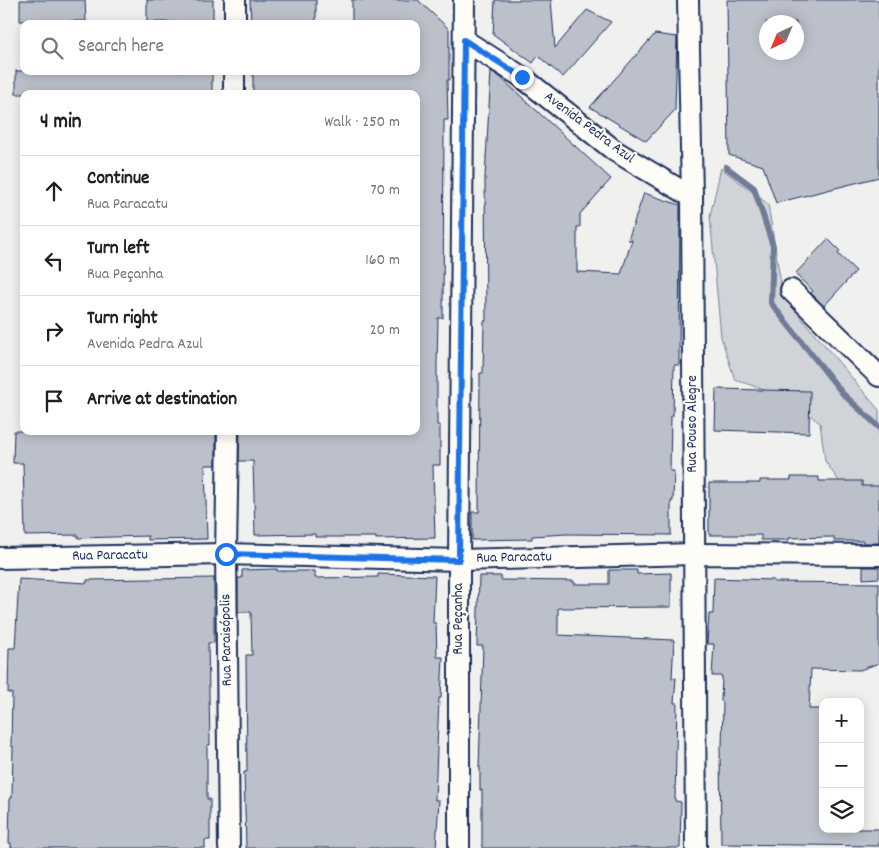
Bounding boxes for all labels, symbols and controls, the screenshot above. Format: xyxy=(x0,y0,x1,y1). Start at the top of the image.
north arrow xyxy=(759,15,804,60)
search box xyxy=(20,20,420,75)
icon: search xyxy=(38,34,66,62)
text: Search here xyxy=(78,34,164,61)
route end xyxy=(511,66,534,89)
street label: Avenida Pedra Azul xyxy=(539,87,639,170)
text: 4 min xyxy=(40,108,82,138)
text: Walk · 250 m xyxy=(324,111,400,134)
text: Continue xyxy=(87,166,149,193)
icon: ahead xyxy=(40,177,68,205)
text: 70 m xyxy=(370,179,400,202)
text: Rua Paracatu xyxy=(87,193,168,216)
text: Turn left xyxy=(87,236,150,263)
icon: left xyxy=(40,247,68,275)
text: 160 m xyxy=(365,249,400,272)
text: Rua Peçanha xyxy=(87,263,163,286)
text: Turn right xyxy=(87,306,158,333)
icon: right xyxy=(40,317,68,345)
text: 20 m xyxy=(370,319,400,342)
text: Avenida Pedra Azul xyxy=(87,333,203,356)
street label: Rua Pouso Alegre xyxy=(682,375,704,473)
icon: arrive xyxy=(40,387,68,415)
text: Arrive at destination xyxy=(87,387,237,414)
route start xyxy=(215,543,238,566)
street label: Rua Paracatu xyxy=(72,544,148,568)
street label: Rua Paracatu xyxy=(476,546,552,570)
street label: Rua Peçanha xyxy=(448,582,470,655)
street label: Rua Paraisópolis xyxy=(215,593,239,687)
map controls xyxy=(819,698,864,833)
button: + xyxy=(819,698,864,743)
button: − xyxy=(819,743,864,788)
button: layers xyxy=(819,788,864,833)

